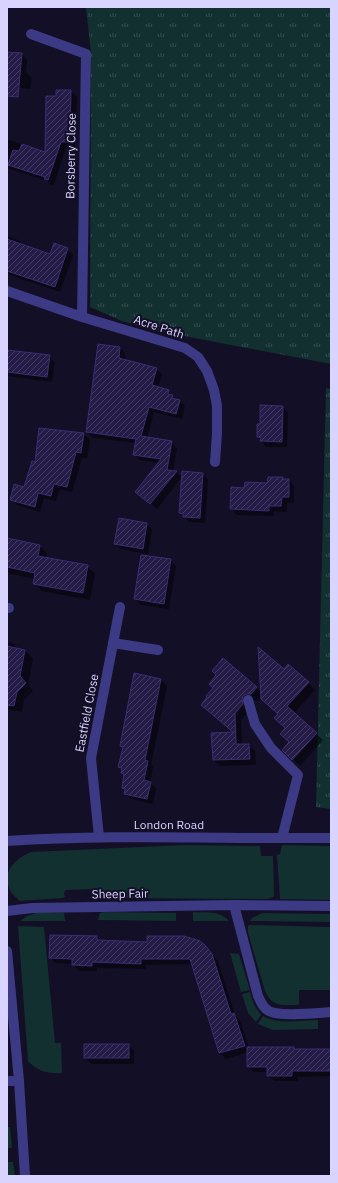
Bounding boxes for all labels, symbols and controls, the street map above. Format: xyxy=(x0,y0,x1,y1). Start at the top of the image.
street label: Borsberry Close xyxy=(62,112,79,199)
street label: Acre Path xyxy=(132,311,186,342)
street label: Eastfield Close xyxy=(72,672,102,753)
street label: London Road xyxy=(134,817,204,832)
street label: Sheep Fair xyxy=(91,885,149,901)

